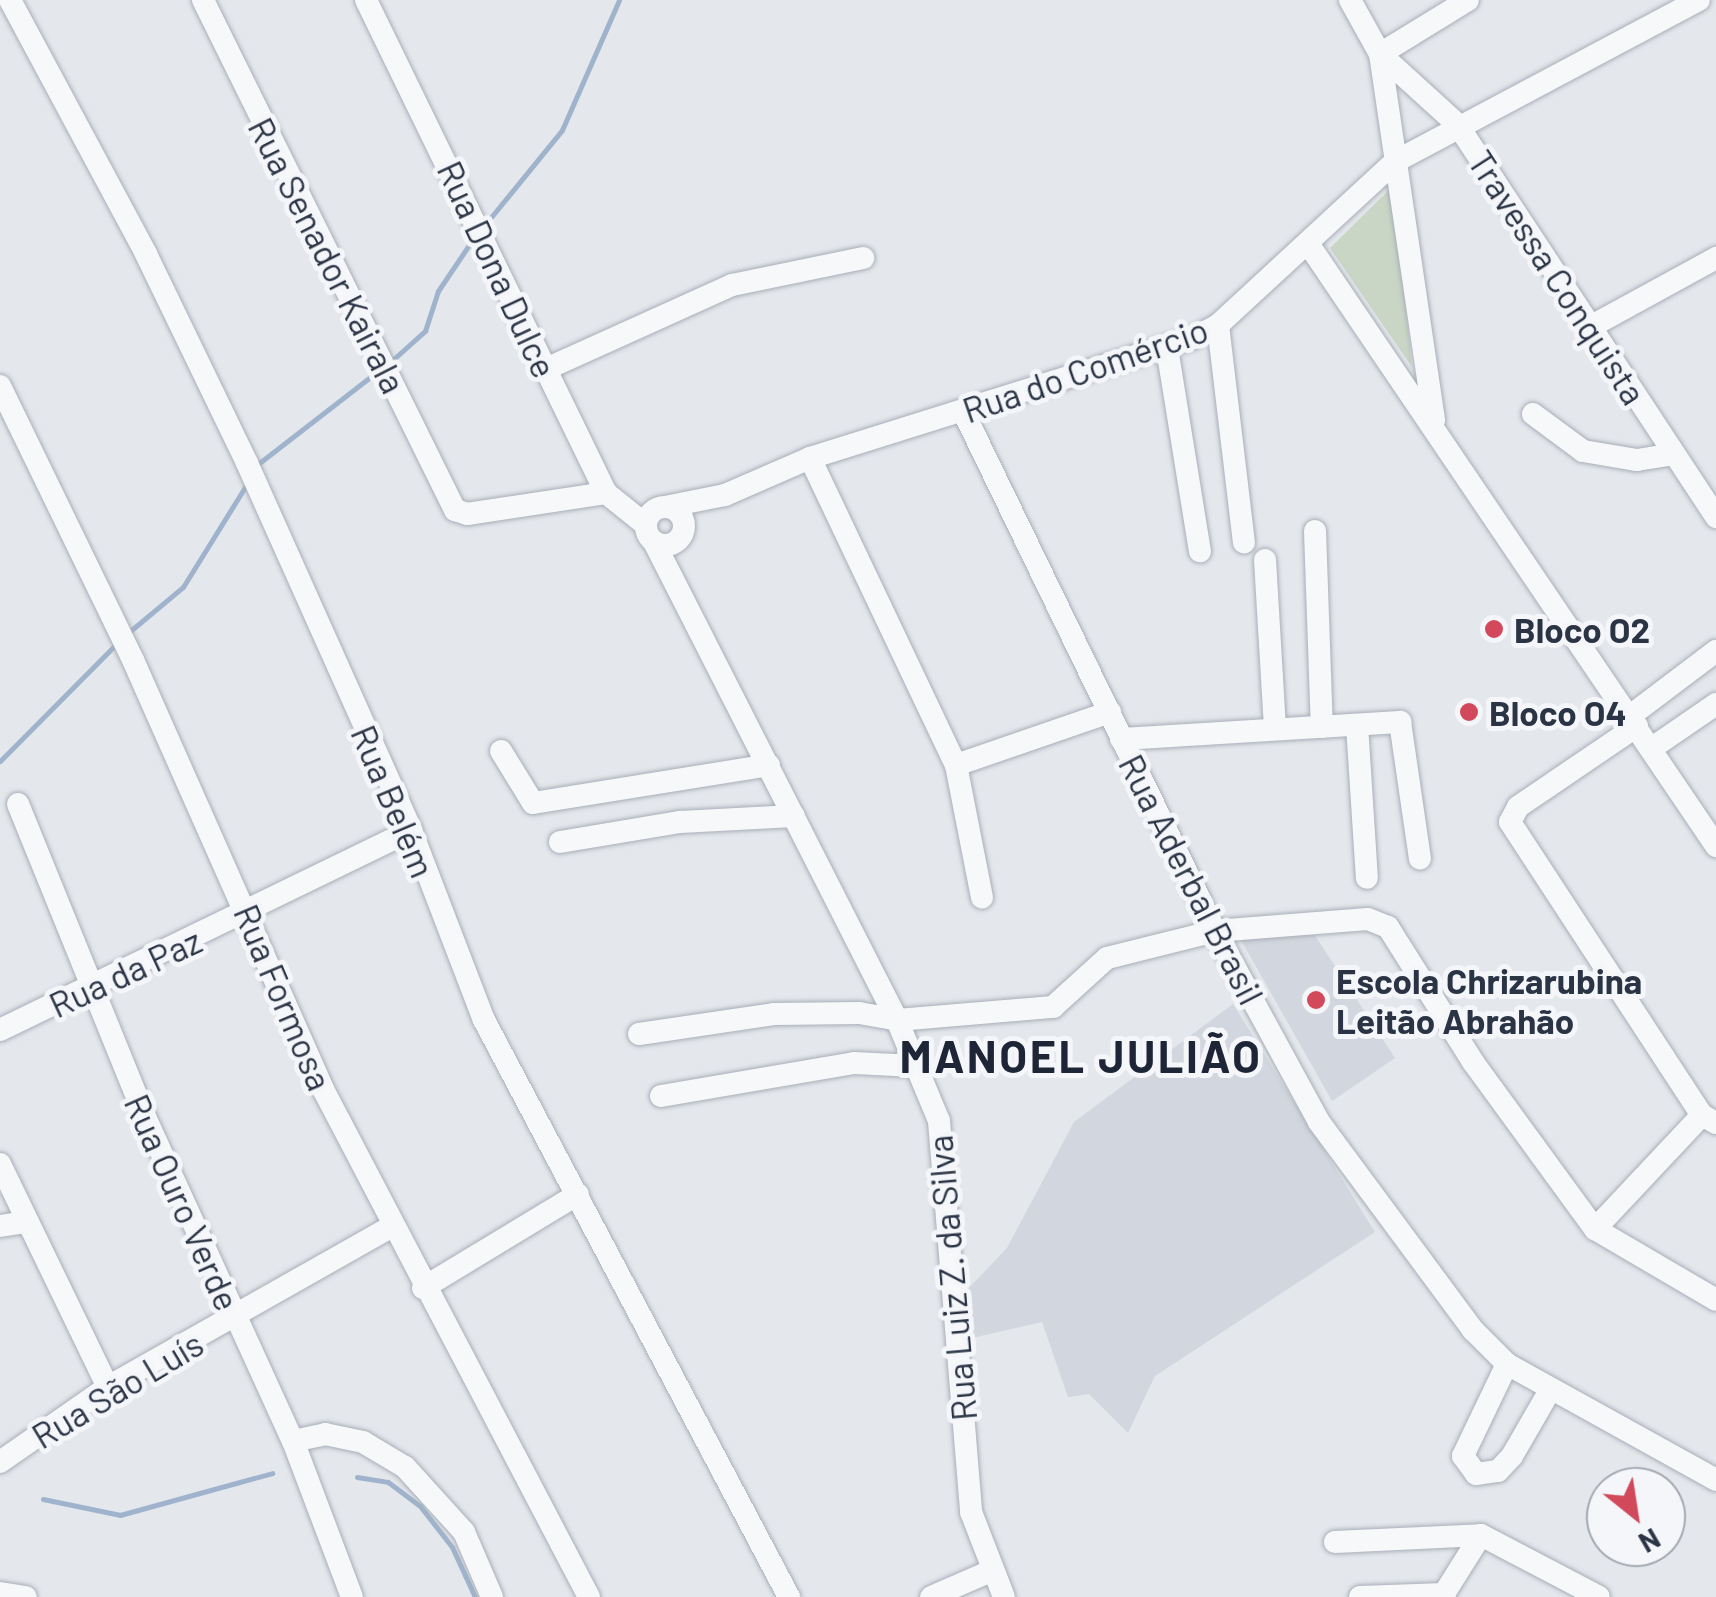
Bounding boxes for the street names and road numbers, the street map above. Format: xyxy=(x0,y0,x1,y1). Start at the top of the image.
street label: Rua Senador Kairala xyxy=(240,110,416,400)
street label: Travessa Conquista xyxy=(1460,142,1656,412)
street label: Rua Dona Dulce xyxy=(429,154,567,384)
street label: Rua do Comércio xyxy=(957,307,1213,431)
street label: Rua Belém xyxy=(343,719,445,883)
street label: Rua Aderbal Brasil xyxy=(1111,747,1273,1011)
street label: Rua Formosa xyxy=(226,898,342,1096)
street label: Rua da Paz xyxy=(42,918,208,1026)
street label: Rua Ouro Verde xyxy=(117,1087,249,1317)
street label: Rua Luiz Z. da Silva xyxy=(918,1133,984,1423)
street label: Rua São Luís xyxy=(24,1322,210,1456)

